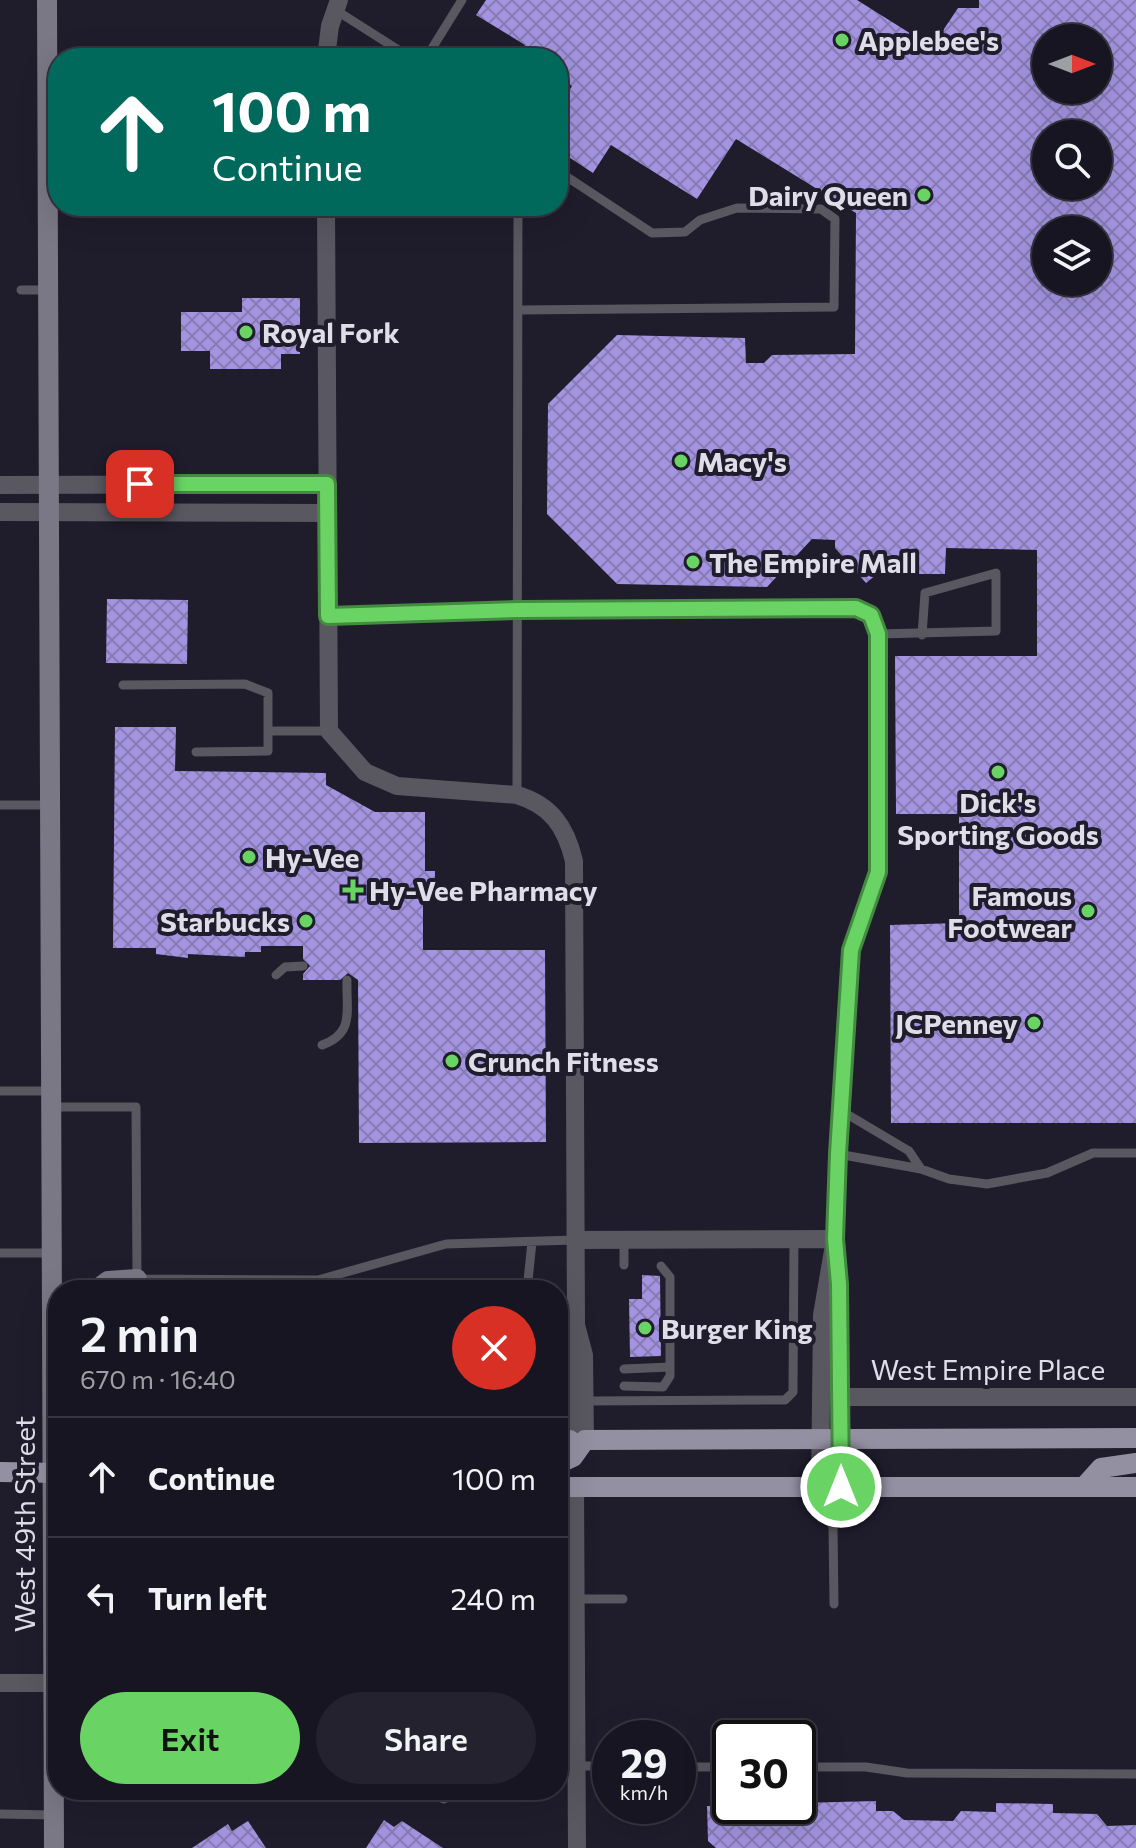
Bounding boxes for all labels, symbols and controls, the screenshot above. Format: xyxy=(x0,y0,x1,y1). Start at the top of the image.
place label: Applebee's xyxy=(858,23,999,57)
north arrow xyxy=(1032,24,1112,104)
map controls xyxy=(1032,24,1112,296)
marker: Applebee's xyxy=(833,31,851,49)
text: 100 m xyxy=(212,75,371,144)
icon: ahead xyxy=(80,80,184,184)
button: search xyxy=(1032,120,1112,200)
text: Continue xyxy=(212,144,363,188)
place label: Dairy Queen xyxy=(748,178,908,212)
marker: Dairy Queen xyxy=(915,186,933,204)
button: layers xyxy=(1032,216,1112,296)
place label: Royal Fork xyxy=(262,315,400,349)
marker: Royal Fork xyxy=(237,323,255,341)
place label: Macy's xyxy=(697,444,787,478)
pin xyxy=(106,450,174,518)
marker: Macy's xyxy=(672,452,690,470)
icon: arrive xyxy=(118,462,162,506)
place label: The Empire Mall xyxy=(709,545,917,579)
marker: The Empire Mall xyxy=(684,553,702,571)
marker: Dick's Sporting Goods xyxy=(989,763,1007,781)
place label: Dick's Sporting Goods xyxy=(897,785,1099,851)
place label: Hy-Vee xyxy=(265,840,360,874)
marker: Hy-Vee xyxy=(240,848,258,866)
place label: Hy-Vee Pharmacy xyxy=(369,873,598,907)
place label: Famous Footwear xyxy=(947,878,1072,944)
marker: Hy-Vee Pharmacy xyxy=(344,881,362,899)
marker: Famous Footwear xyxy=(1079,902,1097,920)
place label: Starbucks xyxy=(160,904,290,938)
marker: Starbucks xyxy=(297,912,315,930)
place label: JCPenney xyxy=(895,1006,1018,1040)
marker: JCPenney xyxy=(1025,1014,1043,1032)
place label: Crunch Fitness xyxy=(468,1044,659,1078)
marker: Crunch Fitness xyxy=(443,1052,461,1070)
text: 2 min xyxy=(80,1303,199,1362)
button: close xyxy=(452,1306,536,1390)
place label: Burger King xyxy=(661,1311,813,1345)
marker: Burger King xyxy=(636,1319,654,1337)
street label: West Empire Place xyxy=(871,1352,1105,1386)
text: 670 m · 16:40 xyxy=(80,1363,236,1394)
street label: West 49th Street xyxy=(7,1416,41,1632)
position arrow xyxy=(799,1445,883,1529)
icon: ahead xyxy=(80,1455,124,1499)
text: Continue xyxy=(148,1459,275,1496)
text: 100 m xyxy=(452,1459,536,1496)
icon: left xyxy=(80,1575,124,1619)
text: Turn left xyxy=(148,1579,267,1616)
text: 240 m xyxy=(450,1579,536,1616)
button: Exit xyxy=(80,1692,300,1784)
button: Share xyxy=(316,1692,536,1784)
speed limit sign: 30 xyxy=(712,1720,816,1824)
text: 29 xyxy=(620,1737,668,1786)
text: km/h xyxy=(620,1780,668,1804)

